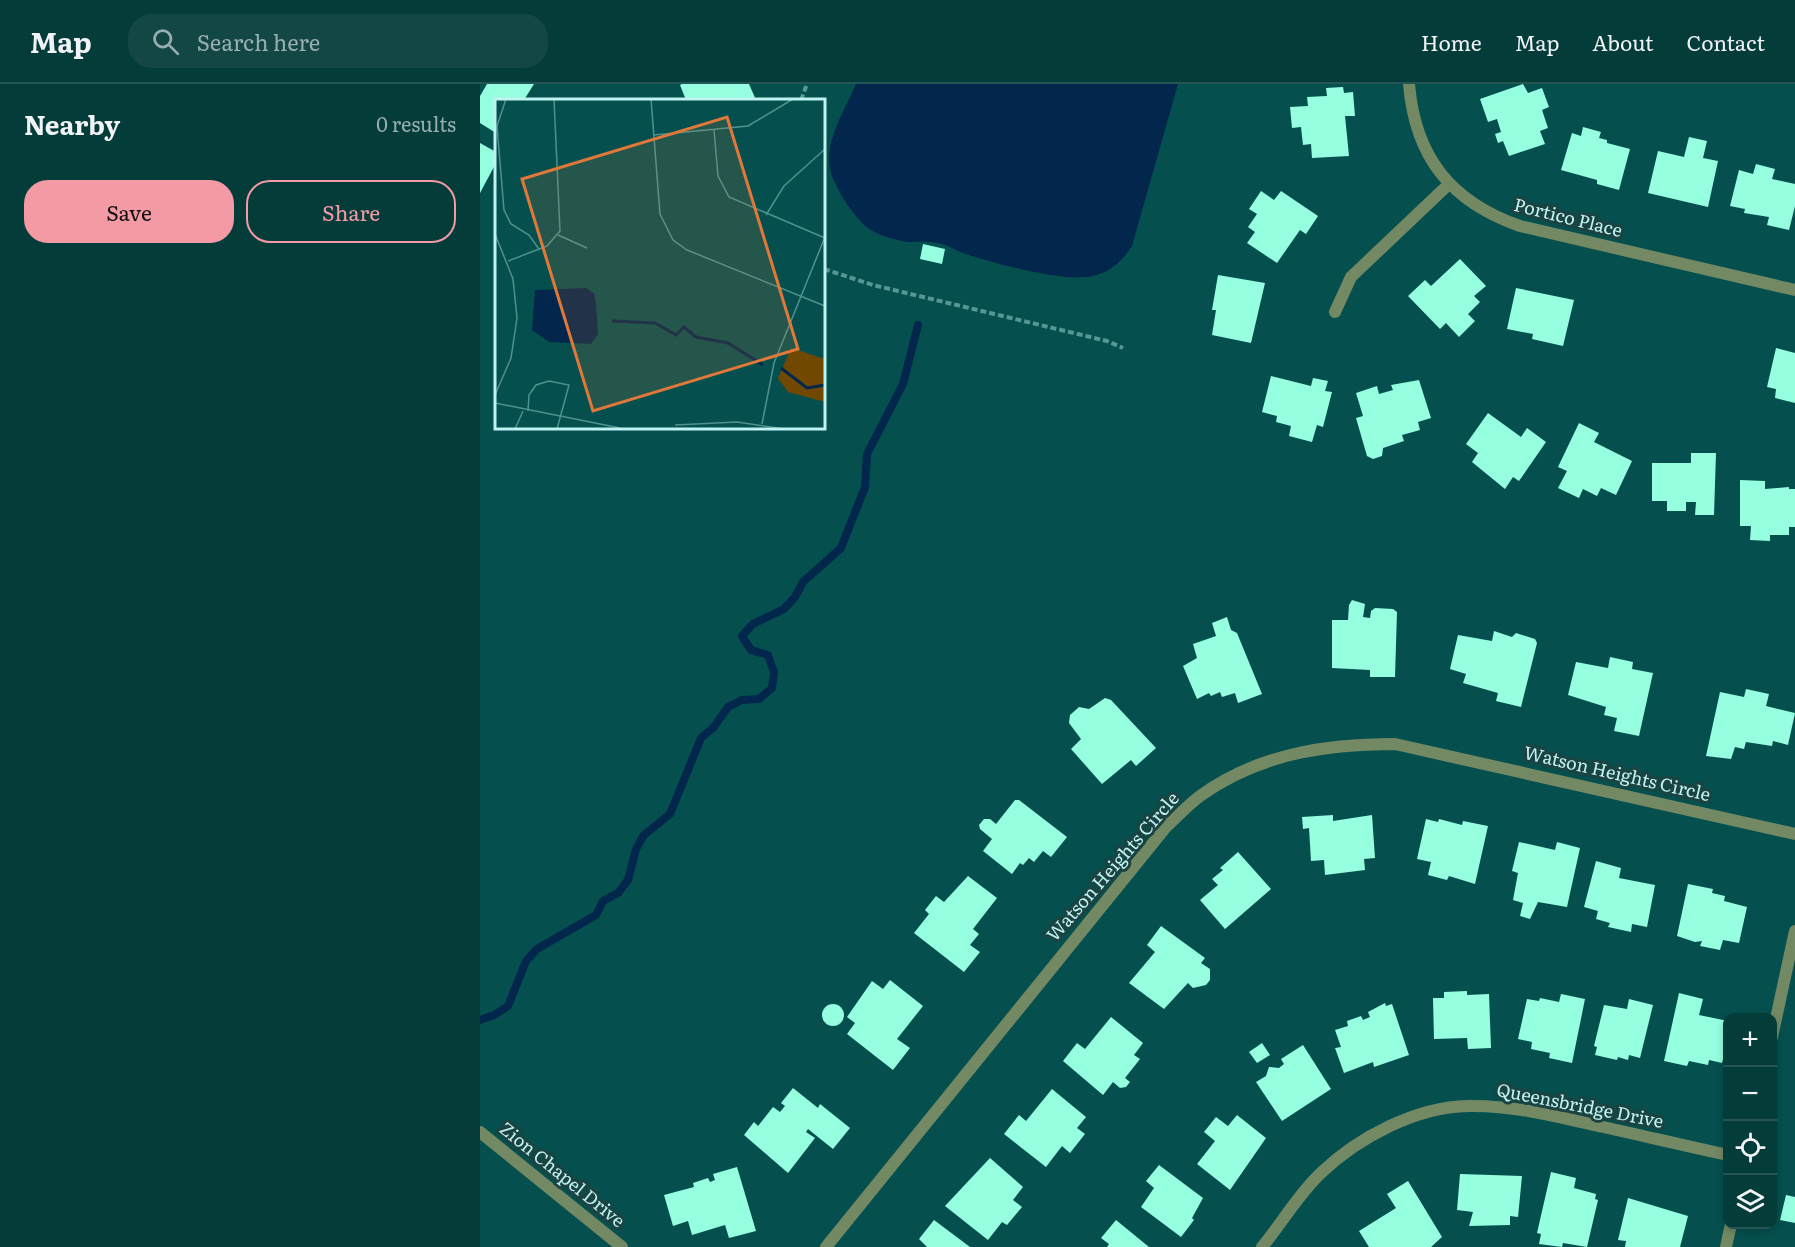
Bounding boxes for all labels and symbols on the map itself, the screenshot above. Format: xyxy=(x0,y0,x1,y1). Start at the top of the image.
inset map xyxy=(495,99,825,429)
street label: Portico Place xyxy=(1511,190,1625,243)
street label: Watson Heights Circle xyxy=(1521,738,1713,807)
street label: Watson Heights Circle xyxy=(1039,785,1185,947)
street label: Queensbridge Drive xyxy=(1495,1075,1666,1134)
street label: Zion Chapel Drive xyxy=(494,1115,632,1233)

